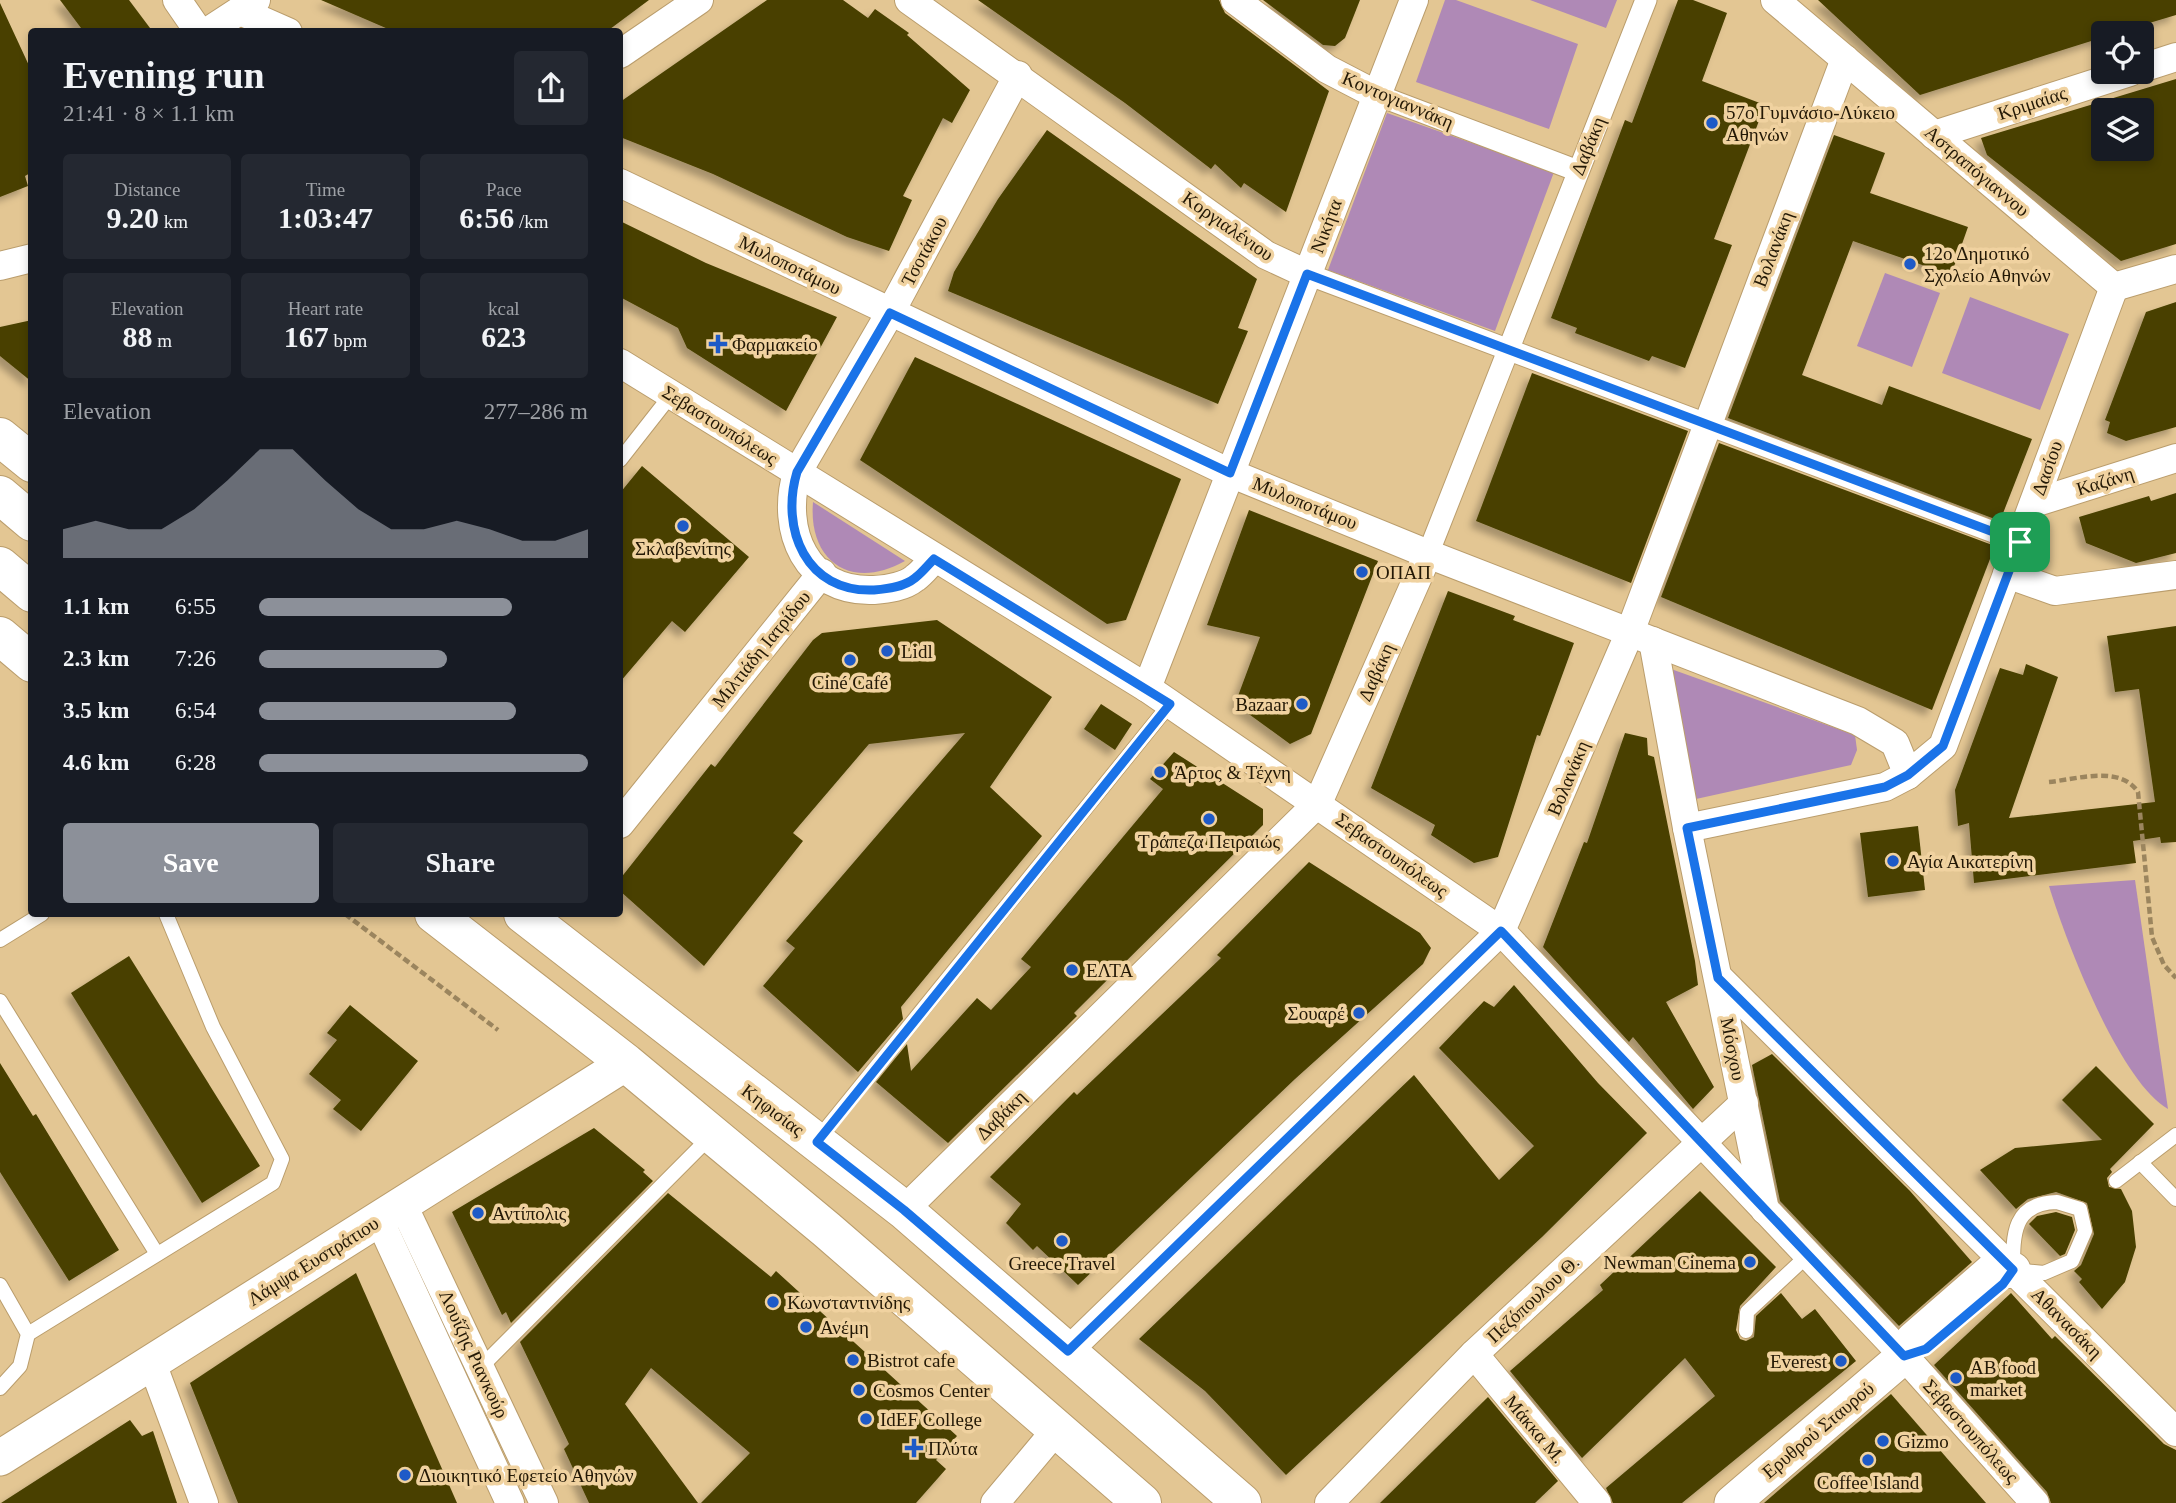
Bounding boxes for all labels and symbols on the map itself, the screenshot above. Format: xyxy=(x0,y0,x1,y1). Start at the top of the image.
street label: Κοντογιαννάκη xyxy=(1339,67,1457,133)
street label: Κριμαίας xyxy=(1995,82,2069,124)
place label: 57ο Γυμνάσιο-Λύκειο Αθηνών xyxy=(1726,102,1895,145)
street label: Δαβάκη xyxy=(1567,114,1609,178)
marker: 57ο Γυμνάσιο-Λύκειο Αθηνών xyxy=(1704,115,1720,131)
street label: Αστραπόγιαννου xyxy=(1921,121,2033,221)
street label: Κοργιαλένιου xyxy=(1179,187,1277,265)
street label: Νικήτα xyxy=(1306,196,1346,256)
street label: Βολανάκη xyxy=(1749,208,1797,290)
street label: Τσοτάκου xyxy=(897,213,951,289)
street label: Μυλοποτάμου xyxy=(736,231,844,299)
place label: 12ο Δημοτικό Σχολείο Αθηνών xyxy=(1924,243,2051,286)
marker: 12ο Δημοτικό Σχολείο Αθηνών xyxy=(1902,256,1918,272)
place label: Φαρμακείο xyxy=(732,334,818,355)
marker: Φαρμακείο xyxy=(710,336,726,352)
street label: Σεβαστουπόλεως xyxy=(659,381,782,469)
street label: Δασίου xyxy=(2027,438,2067,498)
street label: Καζάνη xyxy=(2074,462,2136,500)
street label: Μυλοποτάμου xyxy=(1250,473,1360,533)
pin xyxy=(1990,512,2050,572)
marker: Σκλαβενίτης xyxy=(675,518,691,534)
place label: Σκλαβενίτης xyxy=(635,538,732,559)
place label: ΟΠΑΠ xyxy=(1376,562,1431,583)
marker: ΟΠΑΠ xyxy=(1354,564,1370,580)
street label: Μιλτιάδη Ιατρίδου xyxy=(708,586,814,712)
street label: Δαβάκη xyxy=(1354,640,1398,704)
place label: Lidl xyxy=(901,641,933,662)
marker: Lidl xyxy=(879,643,895,659)
marker: Ciné Café xyxy=(842,652,858,668)
place label: Ciné Café xyxy=(812,672,888,693)
place label: Bazaar xyxy=(1235,694,1289,715)
marker: Bazaar xyxy=(1294,696,1310,712)
street label: Βολανάκη xyxy=(1543,737,1593,819)
place label: Άρτος & Τέχνη xyxy=(1174,762,1291,783)
marker: Άρτος & Τέχνη xyxy=(1152,764,1168,780)
street label: Σεβαστουπόλεως xyxy=(1332,809,1452,902)
marker: Τράπεζα Πειραιώς xyxy=(1201,811,1217,827)
place label: Τράπεζα Πειραιώς xyxy=(1138,831,1280,852)
place label: Αγία Αικατερίνη xyxy=(1907,851,2034,872)
marker: Αγία Αικατερίνη xyxy=(1885,853,1901,869)
place label: ΕΛΤΑ xyxy=(1086,960,1133,981)
marker: ΕΛΤΑ xyxy=(1064,962,1080,978)
place label: Σουαρέ xyxy=(1288,1003,1345,1024)
marker: Σουαρέ xyxy=(1351,1005,1367,1021)
street label: Μόσχου xyxy=(1717,1016,1749,1082)
street label: Κηφισίας xyxy=(738,1080,809,1141)
street label: Δαβάκη xyxy=(972,1086,1030,1144)
place label: Αντίπολις xyxy=(492,1203,567,1224)
marker: Αντίπολις xyxy=(470,1205,486,1221)
street label: Λάμψα Ευστράτιου xyxy=(244,1212,382,1310)
marker: Greece Travel xyxy=(1054,1233,1070,1249)
street label: Πεζόπουλου Θ. xyxy=(1483,1251,1583,1347)
place label: Newman Cinema xyxy=(1604,1252,1737,1273)
place label: Greece Travel xyxy=(1008,1253,1116,1274)
marker: Newman Cinema xyxy=(1742,1254,1758,1270)
street label: Αθανασάκη xyxy=(2027,1283,2107,1363)
street label: Λουΐζης Ριανκούρ xyxy=(435,1287,513,1421)
place label: Κωνσταντινίδης xyxy=(787,1292,911,1313)
marker: Κωνσταντινίδης xyxy=(765,1294,781,1310)
place label: Ανέμη xyxy=(820,1317,869,1338)
marker: Ανέμη xyxy=(798,1319,814,1335)
place label: Bistrot cafe xyxy=(867,1350,955,1371)
place label: Everest xyxy=(1770,1351,1828,1372)
marker: Bistrot cafe xyxy=(845,1352,861,1368)
marker: Everest xyxy=(1833,1353,1849,1369)
place label: AB food market xyxy=(1970,1357,2036,1400)
marker: AB food market xyxy=(1948,1370,1964,1386)
street label: Σεβαστουπόλεως xyxy=(1919,1375,2023,1487)
street label: Ερυθρού Σταυρού xyxy=(1758,1377,1878,1483)
place label: Cosmos Center xyxy=(873,1380,990,1401)
marker: Cosmos Center xyxy=(851,1382,867,1398)
street label: Μάκκα Μ. xyxy=(1501,1391,1569,1467)
place label: IdEF College xyxy=(880,1409,982,1430)
marker: IdEF College xyxy=(858,1411,874,1427)
place label: Gizmo xyxy=(1897,1431,1949,1452)
marker: Gizmo xyxy=(1875,1433,1891,1449)
place label: Πλύτα xyxy=(928,1438,978,1459)
marker: Πλύτα xyxy=(906,1440,922,1456)
marker: Coffee Island xyxy=(1860,1452,1876,1468)
place label: Διοικητικό Εφετείο Αθηνών xyxy=(419,1465,634,1486)
marker: Διοικητικό Εφετείο Αθηνών xyxy=(397,1467,413,1483)
place label: Coffee Island xyxy=(1817,1472,1920,1493)

